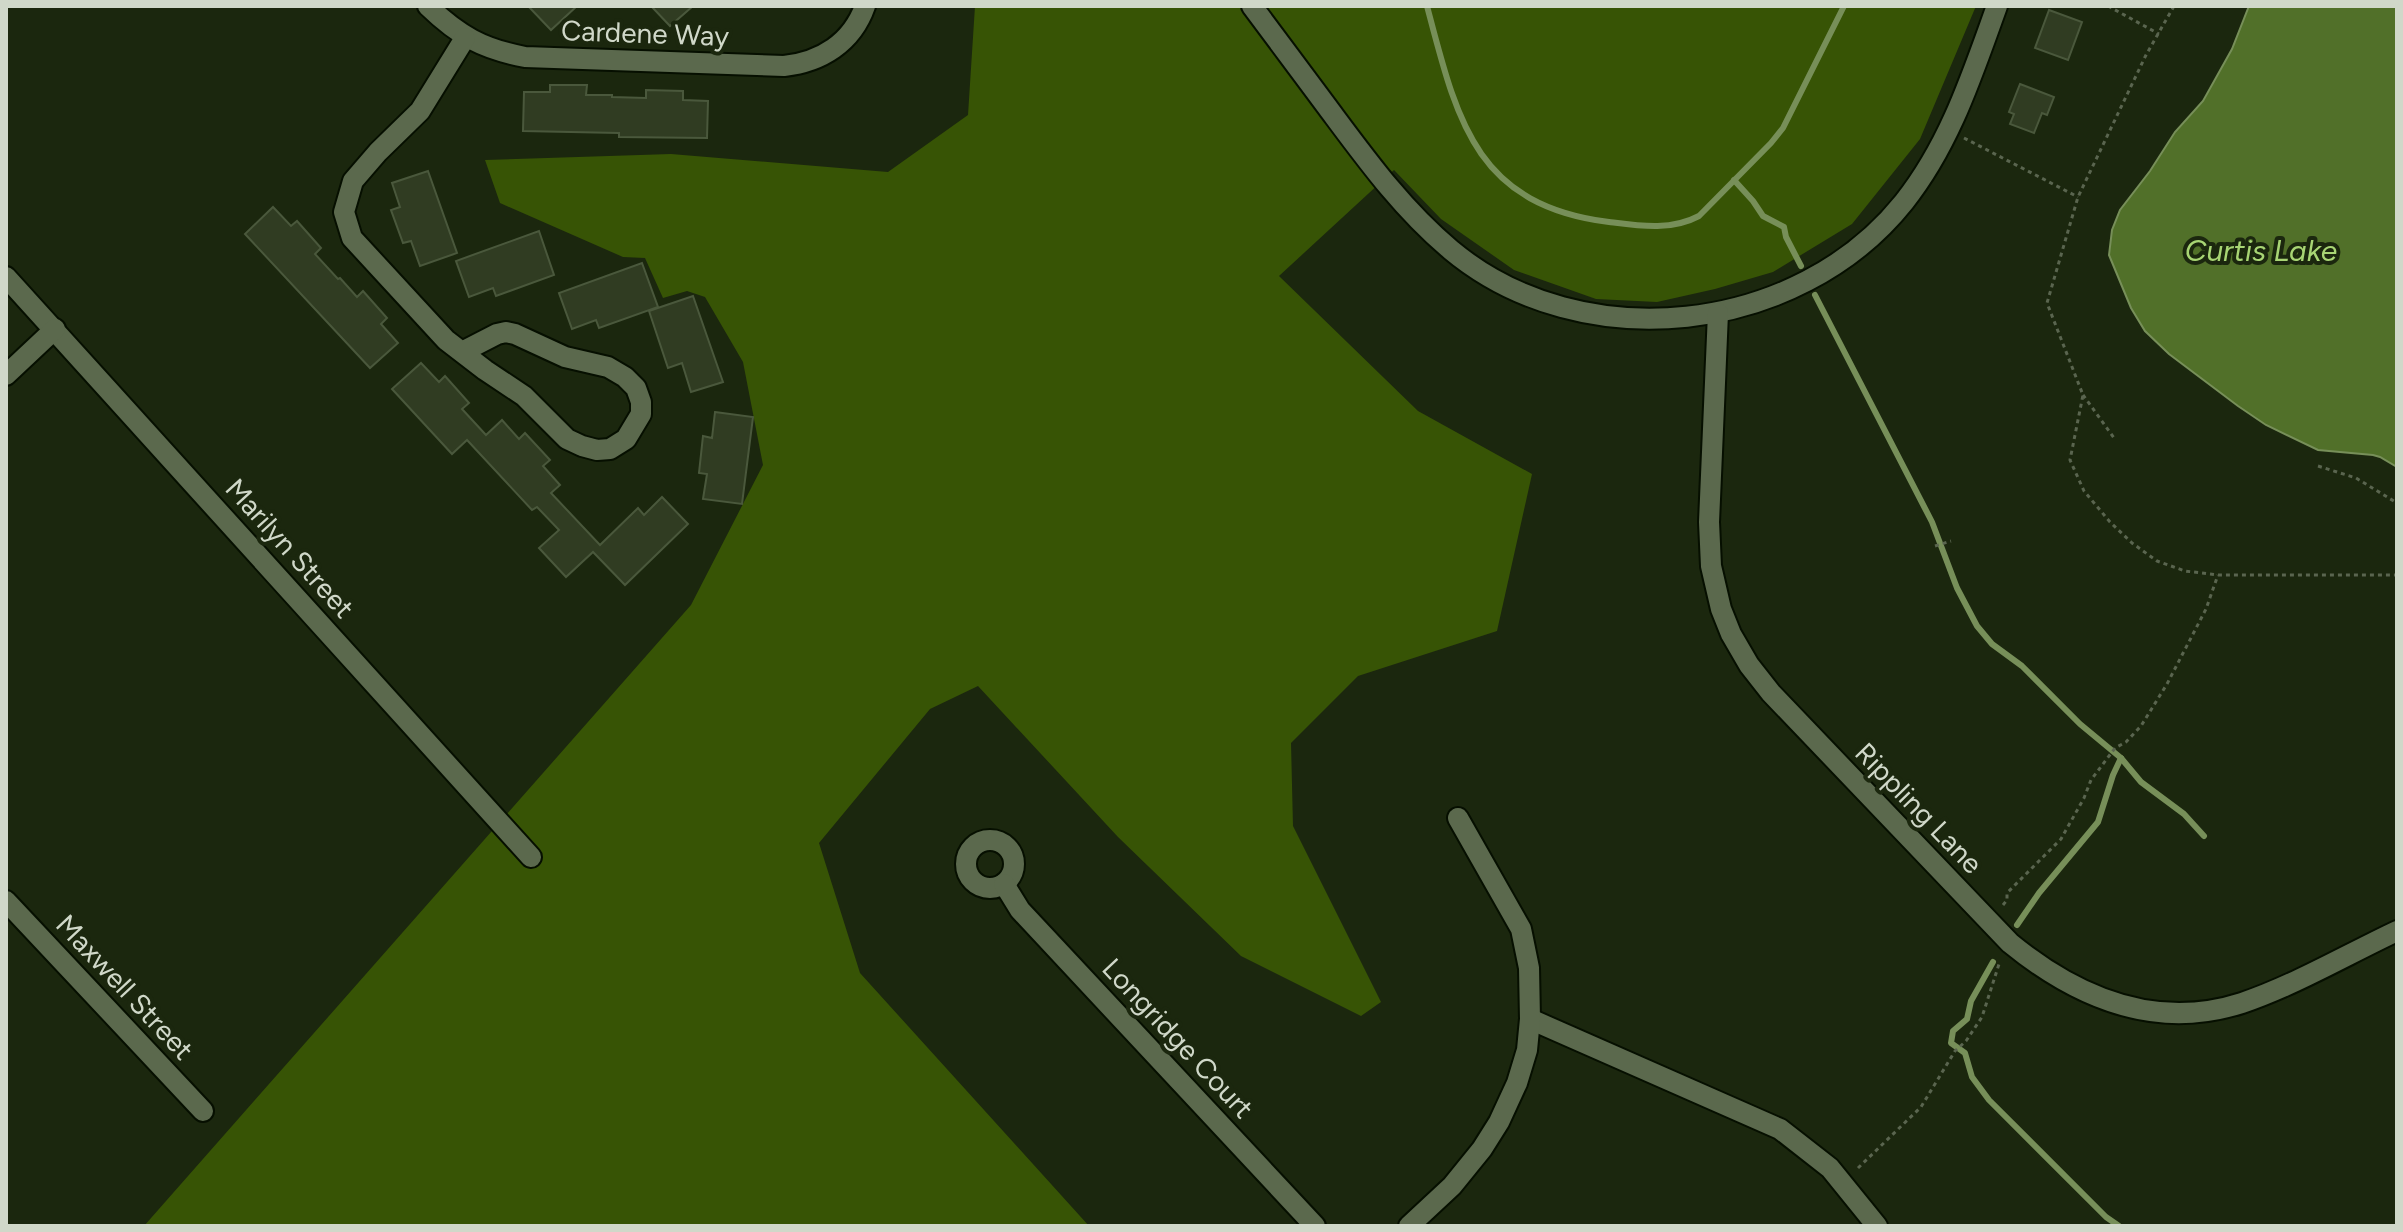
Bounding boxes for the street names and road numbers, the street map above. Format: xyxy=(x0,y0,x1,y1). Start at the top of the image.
street label: Cardene Way xyxy=(560,13,730,53)
street label: Marilyn Street xyxy=(219,471,361,625)
street label: Rippling Lane xyxy=(1848,736,1990,880)
street label: Maxwell Street xyxy=(49,907,201,1067)
street label: Longridge Court xyxy=(1095,951,1261,1125)

